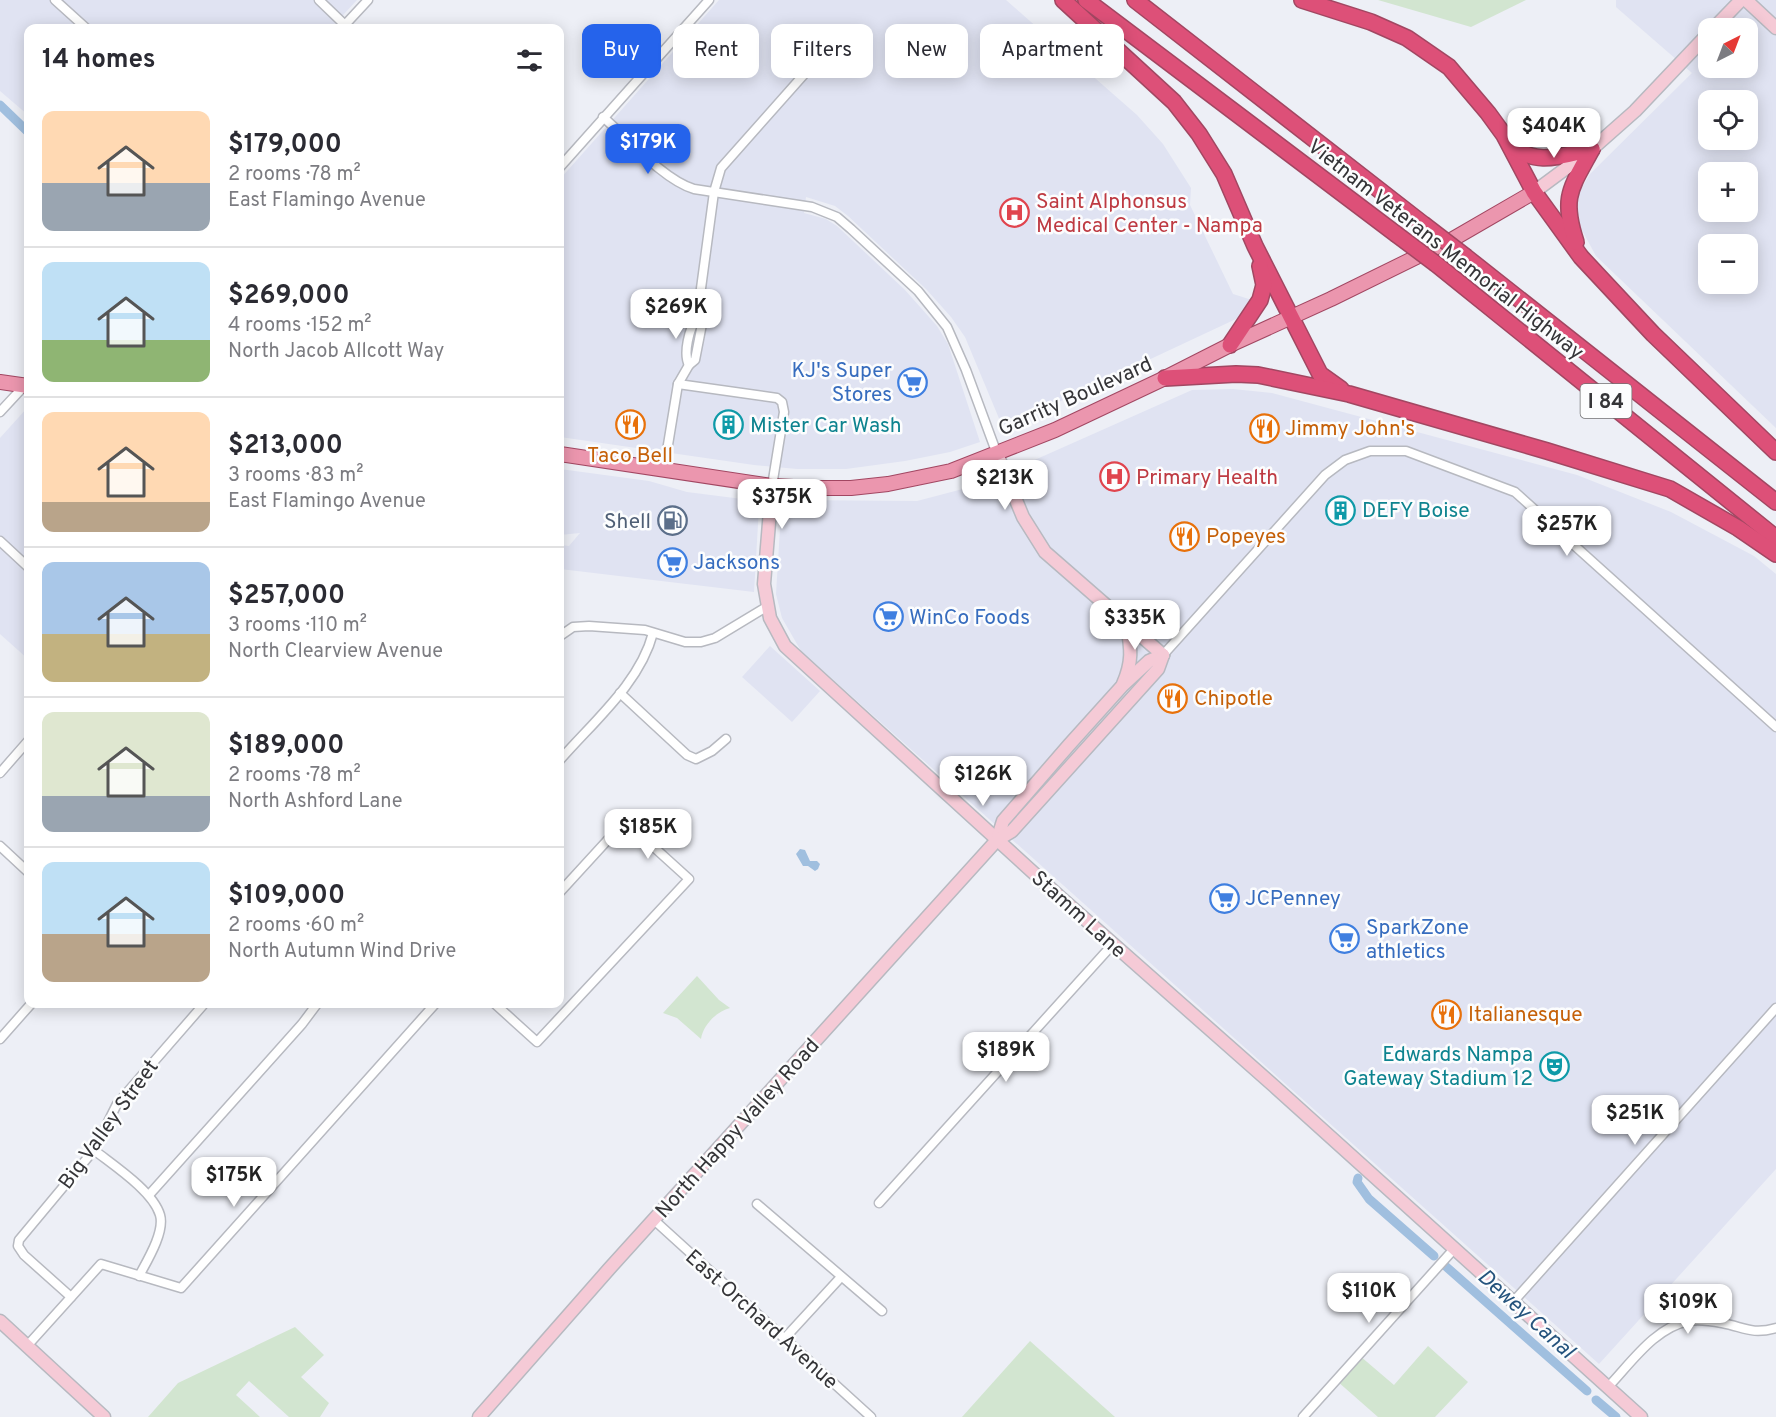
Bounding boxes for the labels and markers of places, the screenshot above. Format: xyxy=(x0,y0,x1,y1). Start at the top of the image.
pin: $404K xyxy=(1512,108,1596,159)
pin: $179K xyxy=(606,124,690,175)
place label: Saint Alphonsus Medical Center - Nampa xyxy=(1036,189,1263,240)
hospital icon: Saint Alphonsus Medical Center - Nampa xyxy=(999,197,1031,229)
pin: $269K xyxy=(634,289,718,340)
place label: KJ's Super Stores xyxy=(791,358,892,409)
supermarket icon: KJ's Super Stores xyxy=(897,366,929,398)
restaurant icon: Taco Bell xyxy=(614,408,646,440)
building icon: Mister Car Wash xyxy=(713,409,745,441)
restaurant icon: Jimmy John's xyxy=(1248,412,1280,444)
place label: Mister Car Wash xyxy=(750,413,902,440)
place label: Jimmy John's xyxy=(1285,416,1415,443)
place label: Taco Bell xyxy=(587,443,673,470)
pin: $213K xyxy=(963,460,1047,511)
hospital icon: Primary Health xyxy=(1099,461,1131,493)
place label: Primary Health xyxy=(1136,465,1278,492)
pin: $375K xyxy=(740,479,824,530)
building icon: DEFY Boise xyxy=(1325,494,1357,526)
place label: DEFY Boise xyxy=(1362,498,1470,525)
fuel station icon: Shell xyxy=(656,505,688,537)
pin: $257K xyxy=(1525,506,1609,557)
place label: Shell xyxy=(604,509,651,536)
restaurant icon: Popeyes xyxy=(1169,520,1201,552)
place label: Popeyes xyxy=(1206,524,1286,551)
supermarket icon: Jacksons xyxy=(656,546,688,578)
place label: Jacksons xyxy=(693,550,780,577)
pin: $335K xyxy=(1093,600,1177,651)
supermarket icon: WinCo Foods xyxy=(872,601,904,633)
place label: WinCo Foods xyxy=(909,605,1030,632)
restaurant icon: Chipotle xyxy=(1157,682,1189,714)
place label: Chipotle xyxy=(1194,686,1273,713)
pin: $126K xyxy=(941,756,1025,807)
pin: $185K xyxy=(606,809,690,860)
supermarket icon: JCPenney xyxy=(1208,882,1240,914)
place label: JCPenney xyxy=(1245,886,1341,913)
place label: SparkZone athletics xyxy=(1366,915,1469,966)
supermarket icon: SparkZone athletics xyxy=(1329,923,1361,955)
restaurant icon: Italianesque xyxy=(1431,998,1463,1030)
place label: Italianesque xyxy=(1468,1002,1583,1029)
pin: $189K xyxy=(964,1032,1048,1083)
place label: Edwards Nampa Gateway Stadium 12 xyxy=(1343,1042,1533,1093)
theatre icon: Edwards Nampa Gateway Stadium 12 xyxy=(1538,1050,1570,1082)
pin: $251K xyxy=(1593,1095,1677,1146)
pin: $175K xyxy=(192,1157,276,1208)
pin: $110K xyxy=(1327,1273,1411,1324)
pin: $109K xyxy=(1646,1284,1730,1335)

